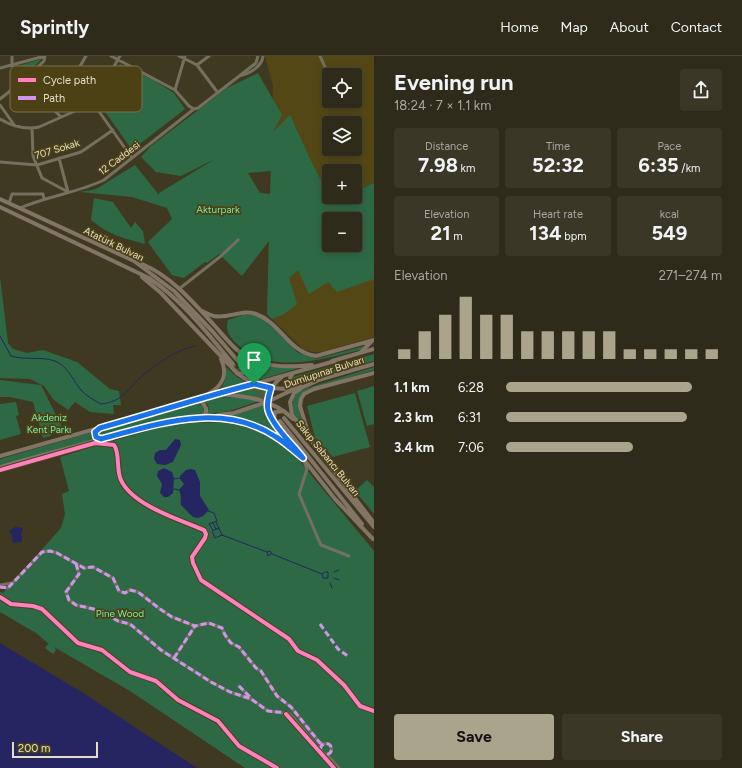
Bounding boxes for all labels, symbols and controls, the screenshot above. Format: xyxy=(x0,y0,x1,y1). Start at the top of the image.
text: Sprintly xyxy=(20,16,89,39)
text: Home xyxy=(500,19,539,36)
text: Map xyxy=(561,19,588,36)
text: About xyxy=(610,19,649,36)
text: Contact xyxy=(671,19,722,36)
legend xyxy=(10,66,142,112)
map controls xyxy=(322,68,362,252)
button: locate xyxy=(322,68,362,108)
text: Evening run xyxy=(394,69,514,96)
button: share xyxy=(680,69,722,111)
text: Cycle path xyxy=(43,74,96,87)
text: Path xyxy=(43,92,65,105)
text: 18:24 · 7 × 1.1 km xyxy=(394,98,491,113)
button: layers xyxy=(322,116,362,156)
street label: 707 Sokak xyxy=(33,136,81,162)
street label: 12 Caddesi xyxy=(96,138,142,178)
text: Distance xyxy=(425,140,468,153)
text: Time xyxy=(546,140,570,153)
text: Pace xyxy=(657,140,681,153)
text: 7.98 xyxy=(418,153,458,177)
text: 52:32 xyxy=(532,153,584,177)
text: 6:35 xyxy=(638,153,679,177)
text: km xyxy=(458,162,475,175)
text: /km xyxy=(679,162,700,175)
button: + xyxy=(322,164,362,204)
park label: Akturpark xyxy=(196,203,240,216)
text: Elevation xyxy=(424,208,469,221)
text: Heart rate xyxy=(533,208,583,221)
text: kcal xyxy=(660,208,679,221)
button: − xyxy=(322,212,362,252)
text: 21 xyxy=(431,221,451,245)
text: 134 xyxy=(529,221,562,245)
text: 549 xyxy=(651,221,687,245)
street label: Atatürk Bulvarı xyxy=(82,224,146,264)
text: m xyxy=(451,230,463,243)
text: bpm xyxy=(562,230,587,243)
text: Elevation xyxy=(394,268,447,283)
text: 271–274 m xyxy=(659,268,722,283)
pin xyxy=(237,343,271,384)
icon: arrive xyxy=(243,349,265,371)
street label: Dumlupınar Bulvarı xyxy=(282,353,366,391)
text: 1.1 km xyxy=(394,380,430,395)
text: 6:28 xyxy=(458,380,484,395)
text: 2.3 km xyxy=(394,410,433,425)
text: 6:31 xyxy=(458,410,481,425)
park label: Akdeniz Kent Parkı xyxy=(27,411,71,436)
street label: Sakıp Sabancı Bulvarı xyxy=(293,417,363,499)
text: 3.4 km xyxy=(394,440,434,455)
text: 7:06 xyxy=(458,440,484,455)
park label: Pine Wood xyxy=(96,607,144,620)
button: Save xyxy=(394,714,554,760)
button: Share xyxy=(562,714,722,760)
scale bar xyxy=(12,740,98,759)
text: 200 m xyxy=(18,742,50,755)

